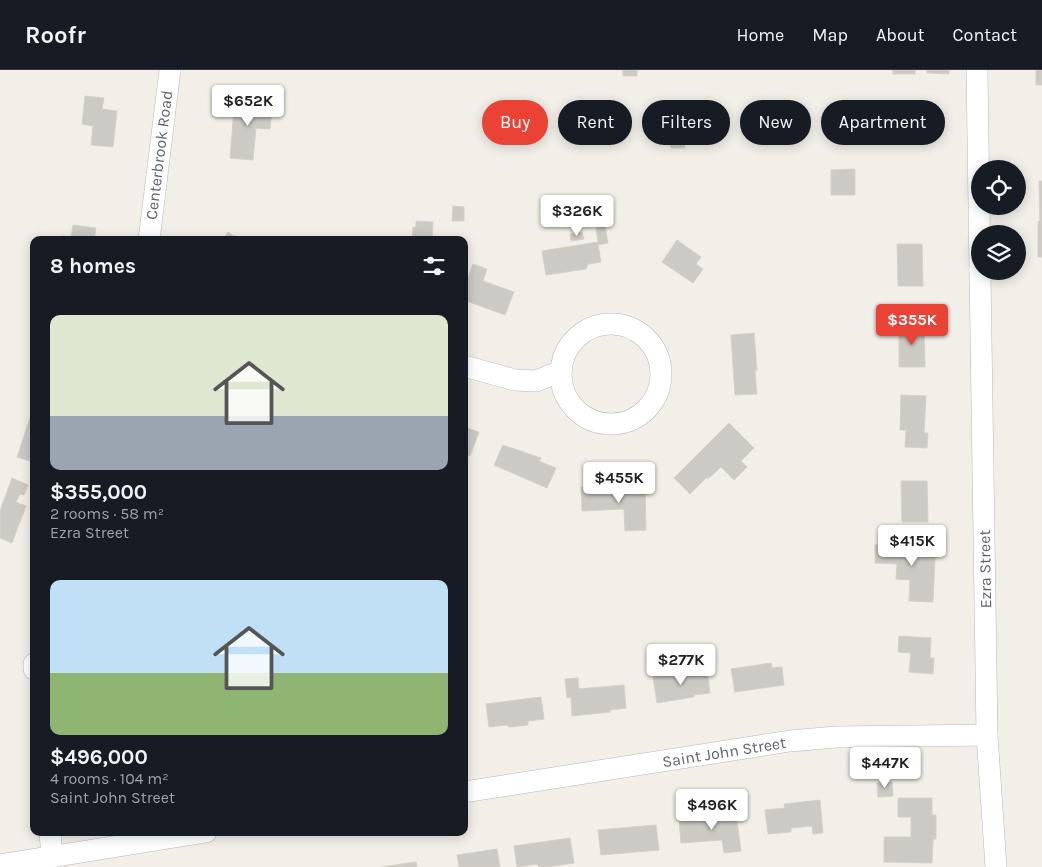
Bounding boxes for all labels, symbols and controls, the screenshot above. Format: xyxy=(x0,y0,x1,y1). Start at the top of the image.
text: Roofr xyxy=(25,21,86,49)
text: Home xyxy=(736,24,784,46)
text: Map xyxy=(812,24,848,46)
text: About xyxy=(876,24,925,46)
text: Contact xyxy=(953,24,1017,46)
pin: $652K xyxy=(213,85,283,127)
street label: Centerbrook Road xyxy=(142,89,176,221)
text: $652K xyxy=(223,91,273,110)
chip: Buy xyxy=(482,100,548,145)
chip: Rent xyxy=(558,100,632,145)
chip: Filters xyxy=(642,100,730,145)
chip: New xyxy=(740,100,811,145)
chip: Apartment xyxy=(821,100,945,145)
map controls xyxy=(971,160,1026,280)
button: locate xyxy=(971,160,1026,215)
pin: $326K xyxy=(542,194,612,237)
text: $326K xyxy=(552,201,602,220)
button: layers xyxy=(971,225,1026,280)
icon: filters xyxy=(420,252,448,280)
text: 8 homes xyxy=(50,254,136,278)
pin: $355K xyxy=(877,304,947,346)
text: $355K xyxy=(887,310,937,329)
icon: home xyxy=(204,348,294,438)
pin: $455K xyxy=(584,462,654,504)
text: $455K xyxy=(594,468,644,487)
text: $355,000 xyxy=(50,480,147,504)
text: 2 rooms · 58 m² xyxy=(50,504,164,523)
text: Ezra Street xyxy=(50,523,129,542)
pin: $415K xyxy=(877,524,947,567)
street label: Ezra Street xyxy=(975,529,995,609)
text: $415K xyxy=(889,531,935,550)
icon: home xyxy=(204,613,294,703)
pin: $277K xyxy=(646,644,716,686)
text: $277K xyxy=(657,650,705,669)
street label: Saint John Street xyxy=(661,733,787,771)
text: $496,000 xyxy=(50,745,148,769)
pin: $447K xyxy=(850,746,920,789)
text: $447K xyxy=(861,753,909,772)
text: 4 rooms · 104 m² xyxy=(50,769,169,788)
text: Saint John Street xyxy=(50,788,175,807)
pin: $496K xyxy=(677,788,747,831)
text: $496K xyxy=(687,795,737,814)

